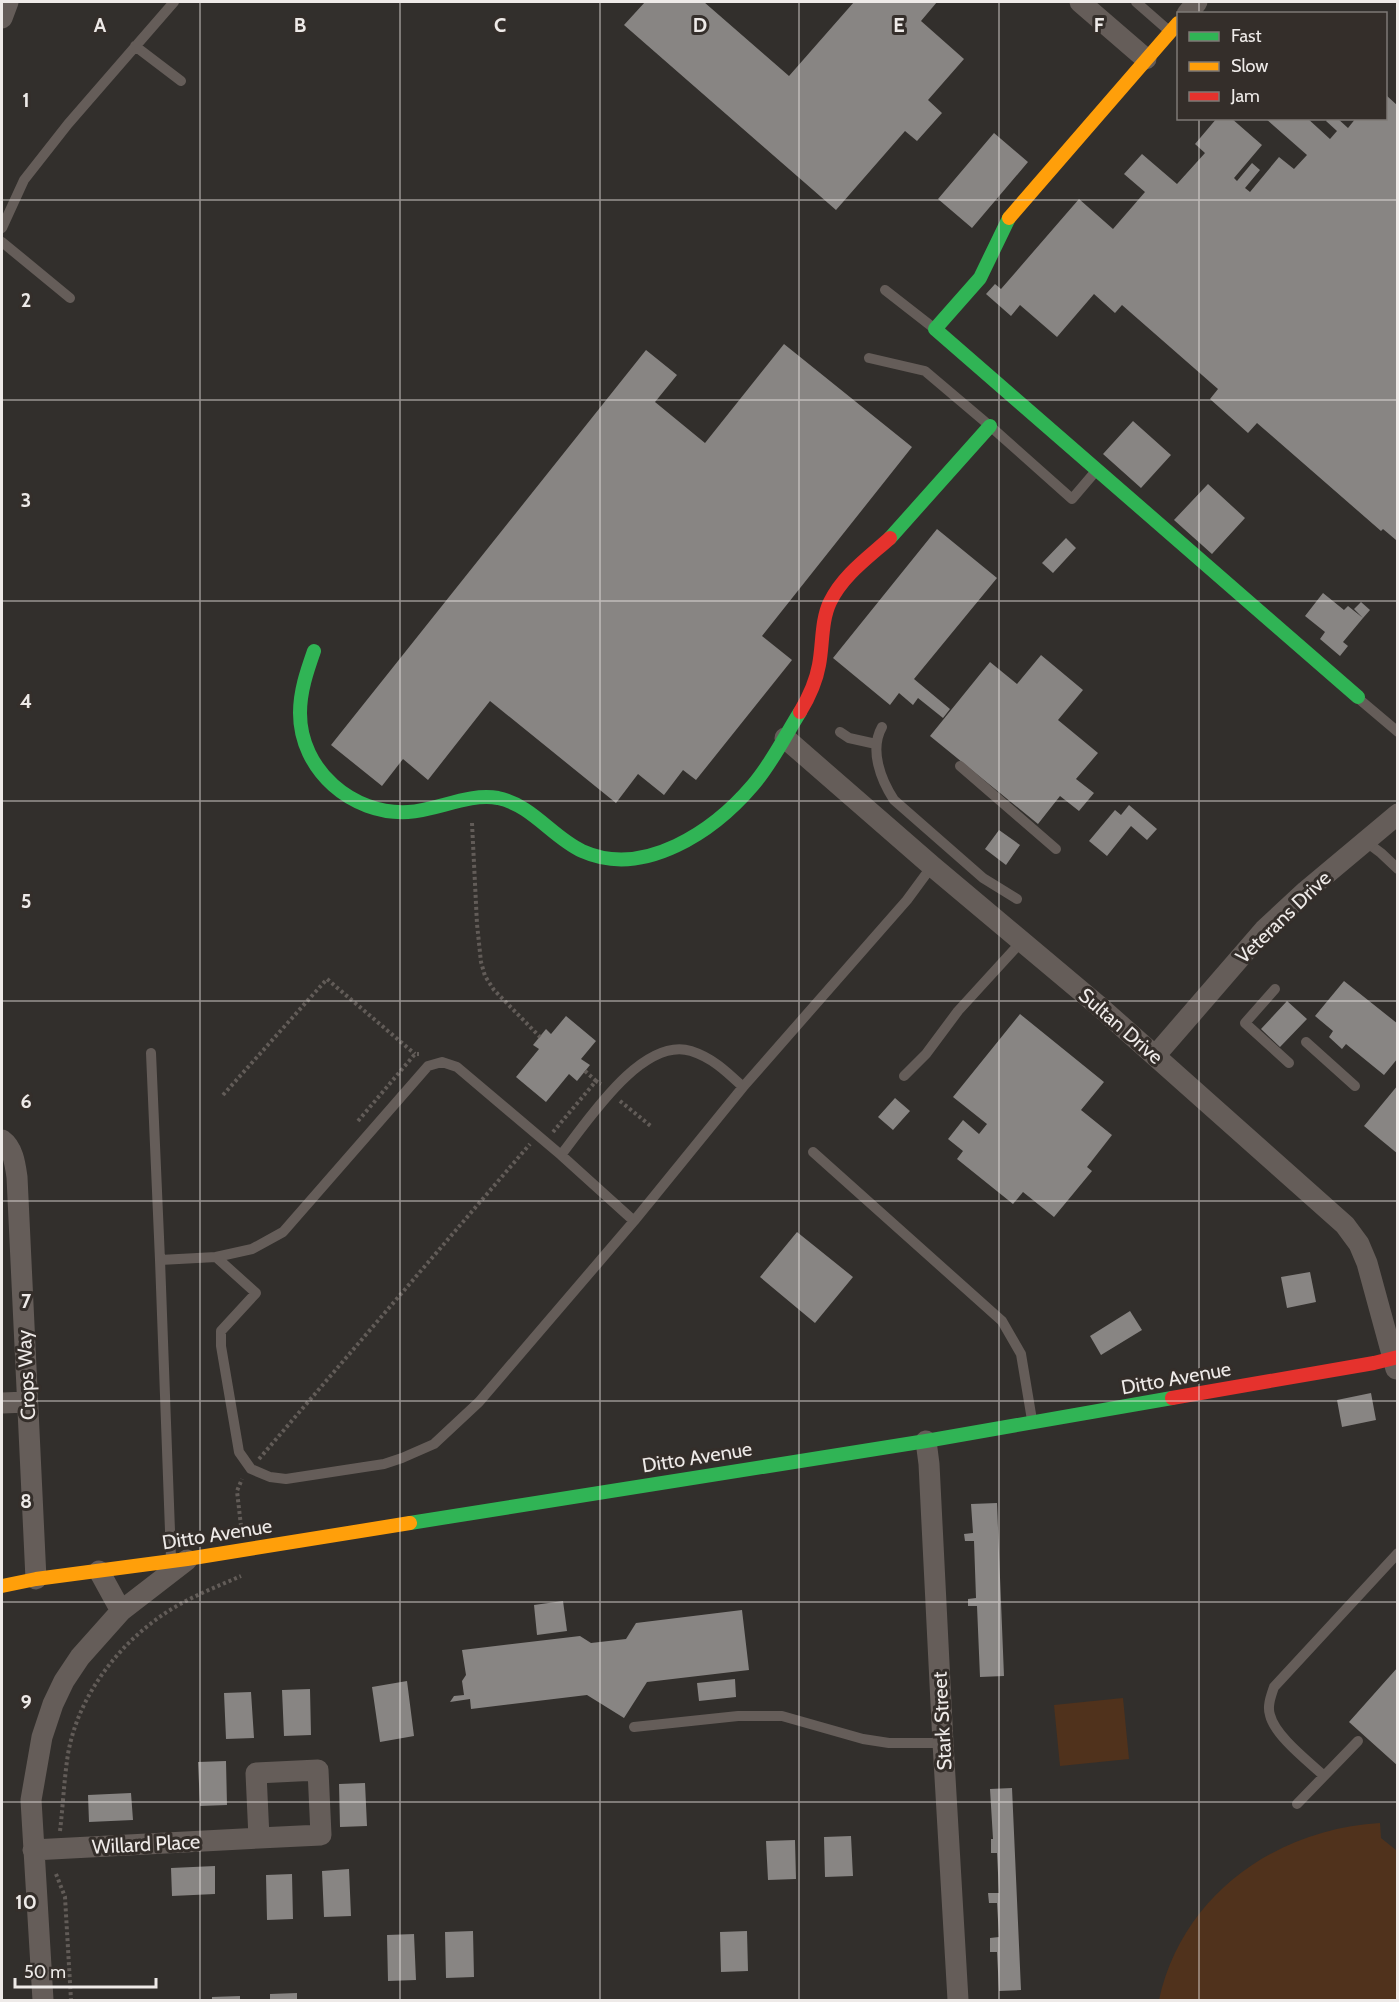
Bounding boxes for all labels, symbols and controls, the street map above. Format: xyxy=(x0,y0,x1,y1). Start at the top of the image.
legend xyxy=(1177,12,1387,120)
text: A xyxy=(94,13,107,37)
text: B xyxy=(294,13,306,37)
text: C xyxy=(494,13,506,37)
text: D xyxy=(693,13,707,37)
text: E xyxy=(893,13,905,37)
text: F xyxy=(1094,13,1105,37)
text: Fast xyxy=(1231,25,1262,47)
text: Slow xyxy=(1231,55,1268,77)
text: Jam xyxy=(1230,85,1260,107)
text: 1 xyxy=(22,88,30,112)
text: 2 xyxy=(21,288,31,312)
text: 3 xyxy=(21,488,31,512)
text: 4 xyxy=(20,689,32,713)
street label: Veterans Drive xyxy=(1231,866,1335,968)
text: 5 xyxy=(21,889,31,913)
street label: Sultan Drive xyxy=(1074,983,1168,1069)
text: 6 xyxy=(20,1089,32,1113)
text: 7 xyxy=(21,1289,32,1313)
street label: Crops Way xyxy=(12,1329,40,1421)
street label: Ditto Avenue xyxy=(1119,1357,1233,1399)
street label: Ditto Avenue xyxy=(640,1436,754,1478)
text: 8 xyxy=(20,1489,32,1513)
street label: Ditto Avenue xyxy=(160,1513,274,1555)
street label: Stark Street xyxy=(927,1671,957,1771)
text: 9 xyxy=(20,1690,32,1714)
street label: Willard Place xyxy=(91,1829,201,1859)
text: 10 xyxy=(15,1890,37,1914)
scale bar xyxy=(15,1951,156,1989)
text: 50 m xyxy=(24,1961,66,1983)

